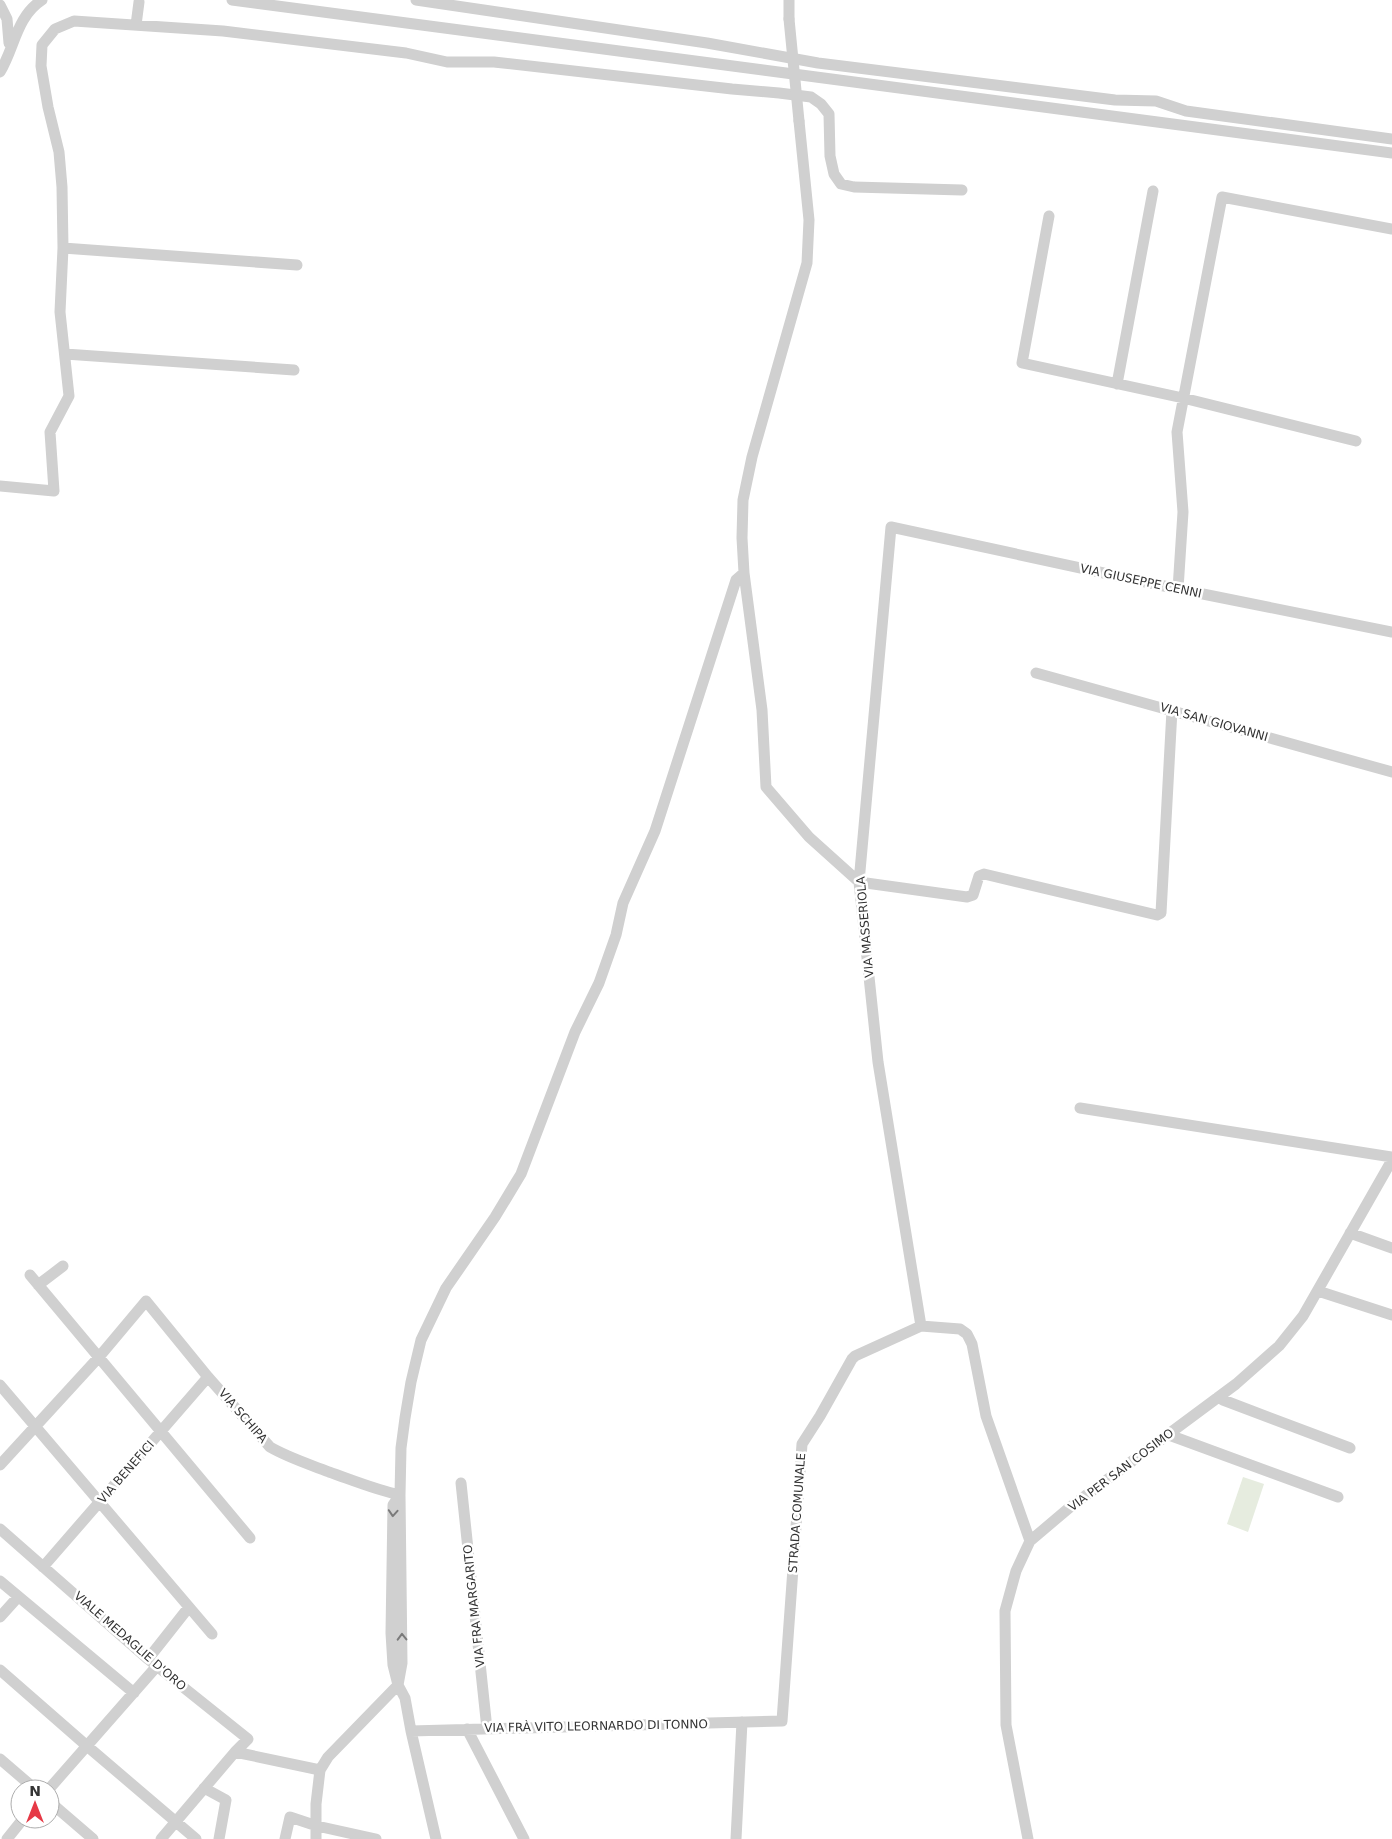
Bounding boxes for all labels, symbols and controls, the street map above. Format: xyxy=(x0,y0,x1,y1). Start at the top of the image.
street label: VIA GIUSEPPE CENNI xyxy=(1079,561,1203,601)
street label: VIA SAN GIOVANNI xyxy=(1158,700,1270,744)
street label: VIA MASSERIOLA xyxy=(854,875,876,978)
street label: VIA SCHIPA xyxy=(216,1386,271,1446)
street label: VIA PER SAN COSIMO xyxy=(1066,1426,1176,1514)
street label: VIA BENEFICI xyxy=(95,1438,157,1506)
street label: STRADA COMUNALE xyxy=(786,1452,808,1574)
one-way arrow xyxy=(388,1509,399,1517)
street label: VIA FRA MARGARITO xyxy=(461,1544,487,1668)
street label: VIALE MEDAGLIE D'ORO xyxy=(71,1589,189,1693)
one-way arrow xyxy=(397,1632,407,1640)
street label: VIA FRÀ VITO LEORNARDO DI TONNO xyxy=(484,1716,708,1735)
north arrow xyxy=(10,1779,60,1829)
text: N xyxy=(29,1783,41,1799)

